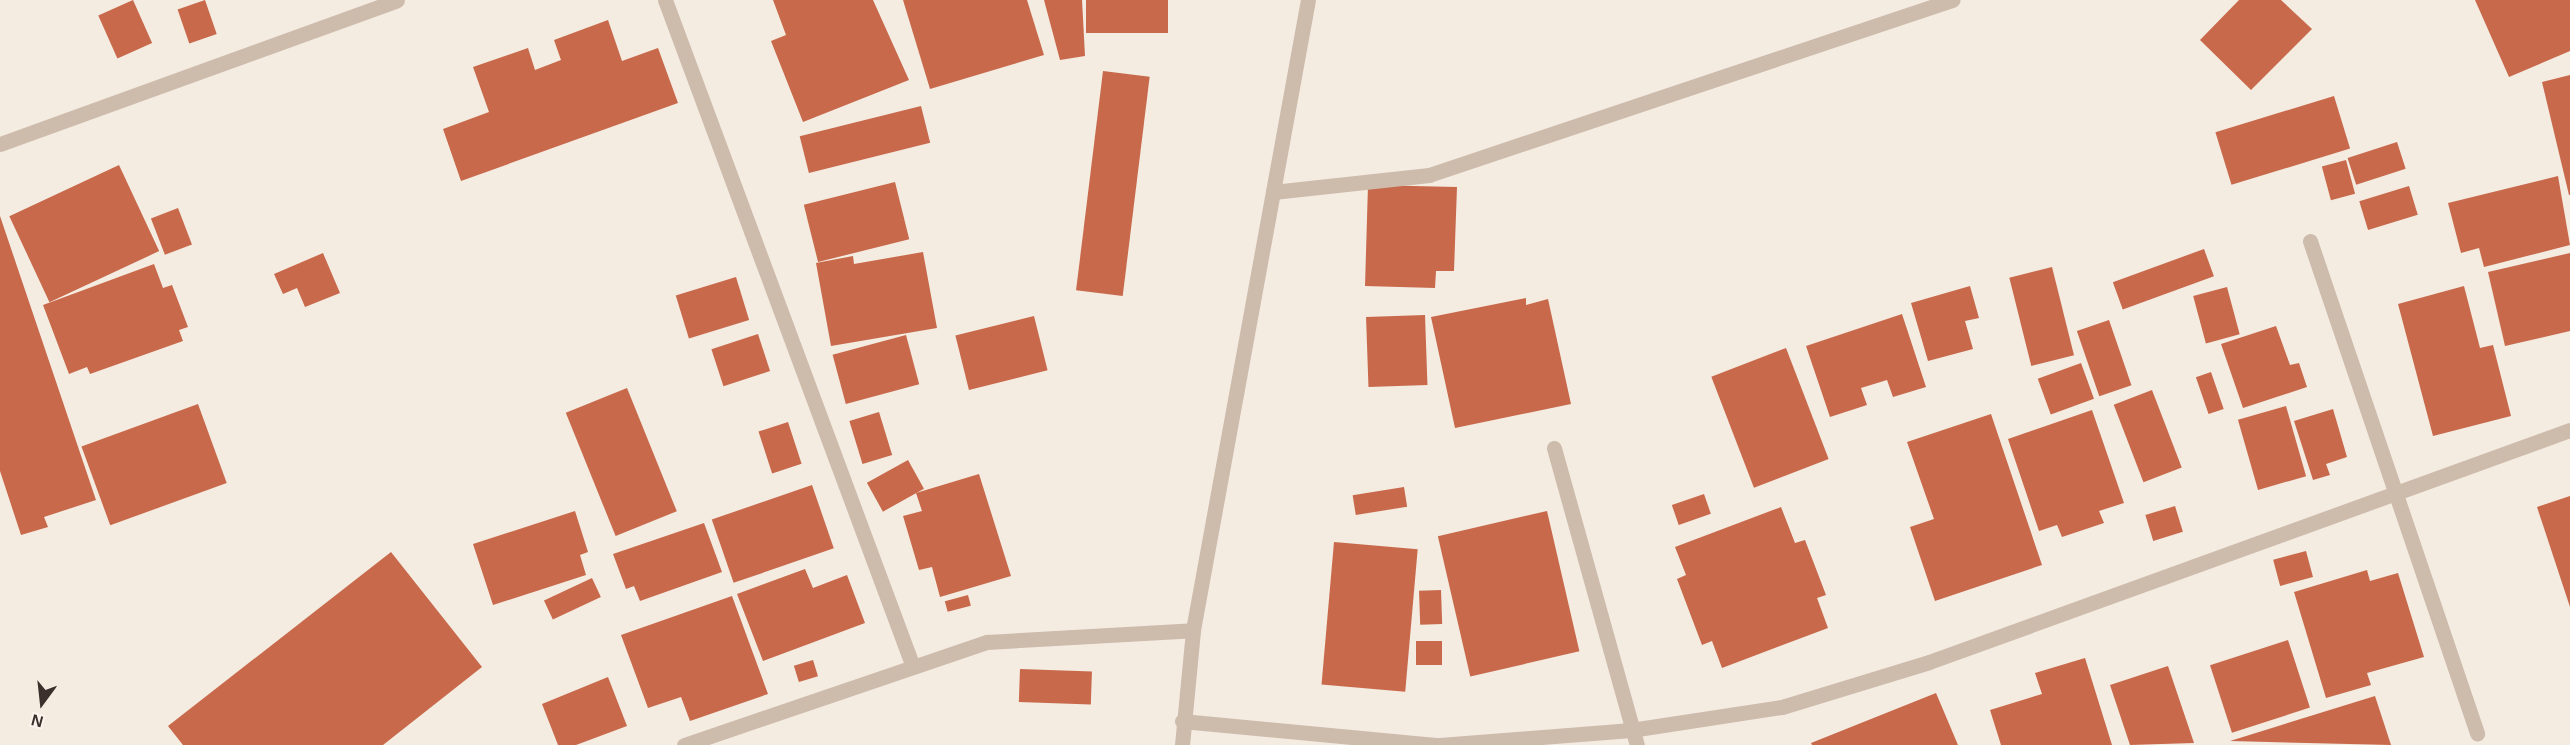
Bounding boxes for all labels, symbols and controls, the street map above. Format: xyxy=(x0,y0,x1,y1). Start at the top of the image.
north arrow xyxy=(12,673,72,733)
text: N xyxy=(29,711,45,731)

